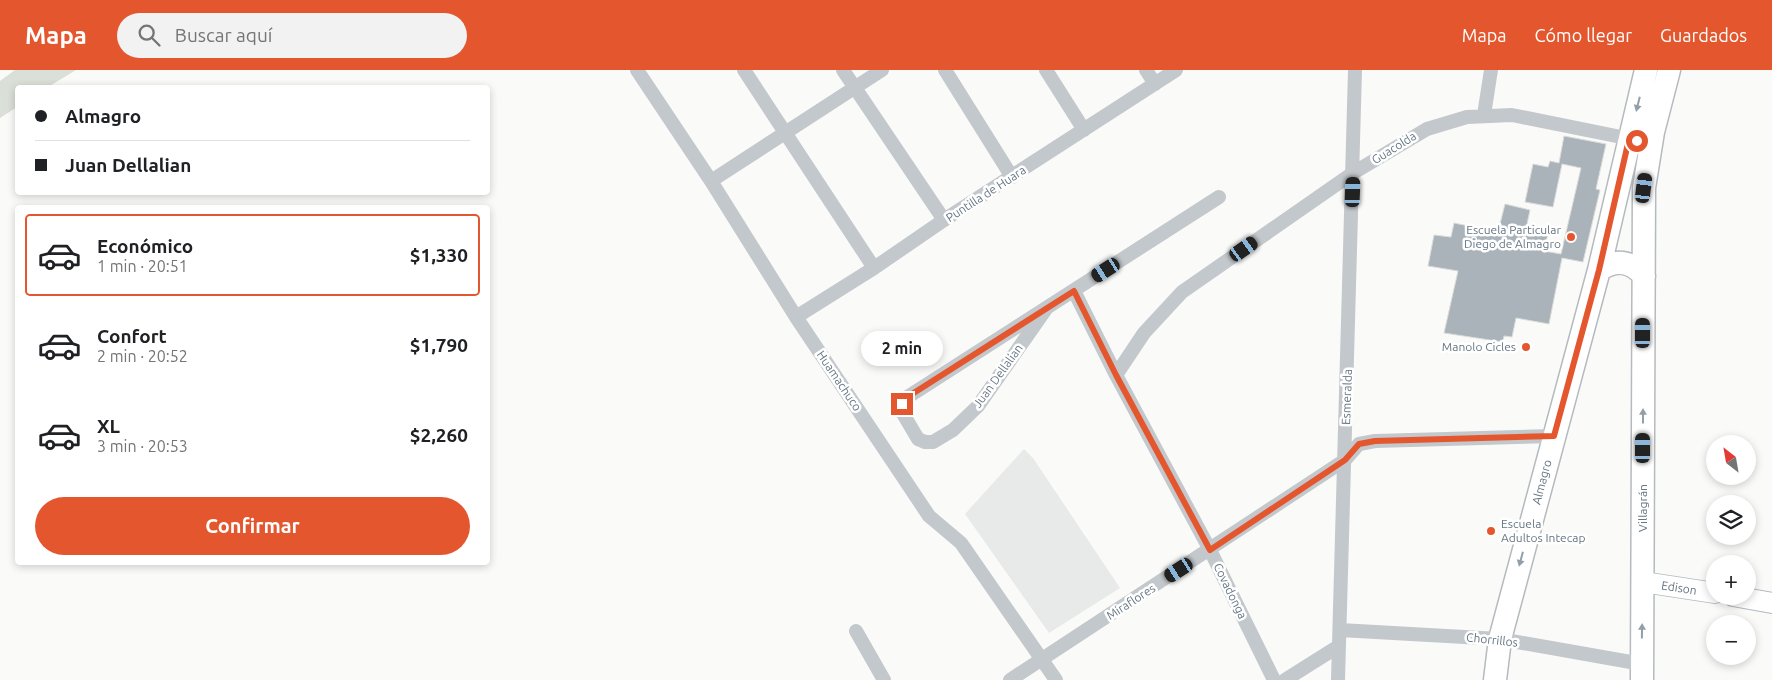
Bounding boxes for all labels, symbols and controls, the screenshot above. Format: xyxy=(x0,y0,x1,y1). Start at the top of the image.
search box xyxy=(117,13,467,58)
icon: search xyxy=(135,21,163,49)
text: Mapa xyxy=(25,22,87,49)
text: Buscar aquí xyxy=(175,24,272,46)
text: Mapa xyxy=(1462,25,1507,45)
text: Cómo llegar xyxy=(1535,25,1632,45)
text: Guardados xyxy=(1660,25,1747,45)
one-way arrow xyxy=(1634,97,1642,112)
text: Almagro xyxy=(65,105,141,127)
street label: Guacolda xyxy=(1369,129,1418,166)
route start xyxy=(1626,130,1648,152)
text: Juan Dellalian xyxy=(65,154,191,176)
street label: Puntilla de Huara xyxy=(944,163,1028,224)
car xyxy=(1634,172,1653,204)
car xyxy=(1344,177,1361,207)
place label: Escuela Particular Diego de Almagro xyxy=(1464,223,1561,250)
marker: Escuela Particular Diego de Almagro xyxy=(1565,231,1577,243)
icon: car xyxy=(37,233,82,278)
car xyxy=(1227,234,1260,264)
text: Económico xyxy=(97,235,193,257)
text: $1,330 xyxy=(410,244,468,266)
car xyxy=(1089,256,1122,284)
text: 1 min · 20:51 xyxy=(97,257,188,275)
car xyxy=(1635,318,1650,348)
icon: car xyxy=(37,323,82,368)
text: Confort xyxy=(97,325,167,347)
callout: 2 min xyxy=(861,332,943,366)
text: $1,790 xyxy=(410,334,468,356)
text: 2 min xyxy=(882,339,922,357)
place label: Manolo Cicles xyxy=(1442,340,1516,353)
street label: Juan Dellalian xyxy=(970,341,1025,410)
marker: Manolo Cicles xyxy=(1520,341,1532,353)
text: 2 min · 20:52 xyxy=(97,347,188,365)
street label: Huamachuco xyxy=(815,348,864,413)
street label: Esmeralda xyxy=(1339,369,1354,425)
route end xyxy=(891,393,913,415)
one-way arrow xyxy=(1639,408,1647,424)
icon: car xyxy=(37,413,82,458)
text: XL xyxy=(97,415,120,437)
text: $2,260 xyxy=(410,424,468,446)
car xyxy=(1635,433,1650,463)
north arrow xyxy=(1706,435,1756,485)
map controls xyxy=(1706,435,1756,665)
text: 3 min · 20:53 xyxy=(97,437,188,455)
street label: Almagro xyxy=(1529,458,1554,506)
street label: Villagrán xyxy=(1636,484,1649,532)
button: layers xyxy=(1706,495,1756,545)
button: Confirmar xyxy=(35,497,470,555)
place label: Escuela Adultos Intecap xyxy=(1501,517,1585,544)
marker: Escuela Adultos Intecap xyxy=(1485,525,1497,537)
one-way arrow xyxy=(1517,551,1525,566)
button: + xyxy=(1706,555,1756,605)
car xyxy=(1162,556,1195,584)
street label: Covadonga xyxy=(1211,561,1250,621)
street label: Edison xyxy=(1660,578,1698,597)
street label: Miraflores xyxy=(1104,581,1157,622)
button: − xyxy=(1706,615,1756,665)
one-way arrow xyxy=(1638,623,1646,639)
street label: Chorrillos xyxy=(1466,630,1518,649)

